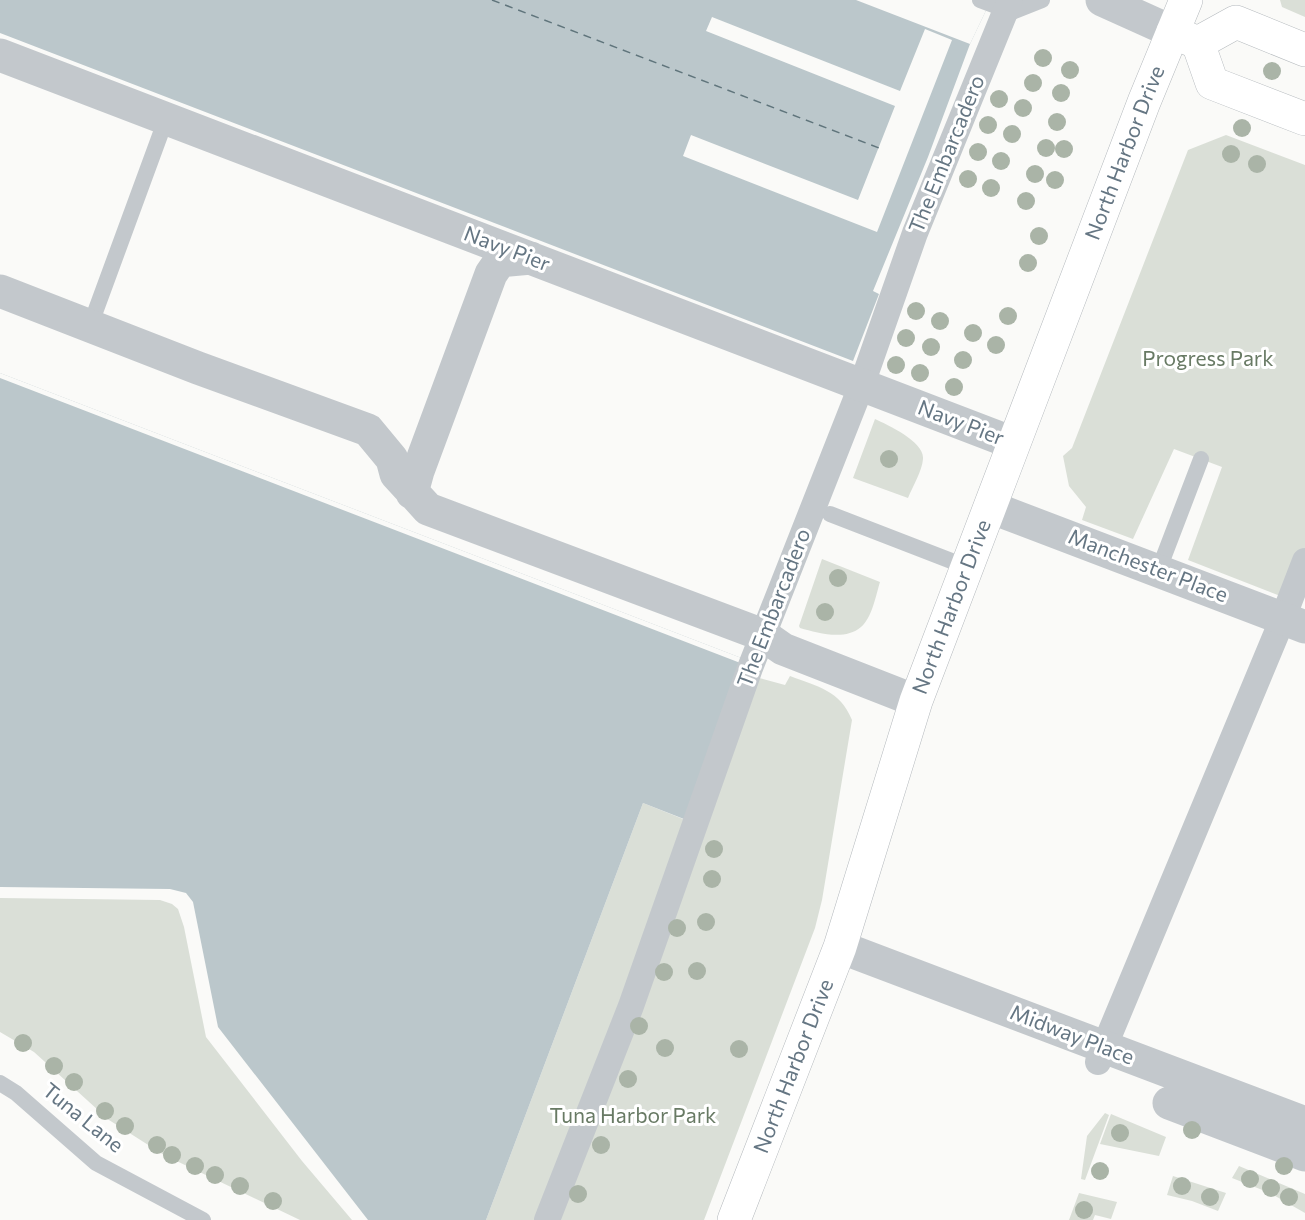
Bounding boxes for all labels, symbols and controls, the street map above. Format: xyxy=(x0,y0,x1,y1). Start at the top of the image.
street label: North Harbor Drive xyxy=(1079,61,1169,243)
street label: The Embarcadero xyxy=(903,71,989,236)
street label: Navy Pier xyxy=(461,220,554,275)
park label: Progress Park xyxy=(1142,345,1274,370)
street label: Navy Pier xyxy=(915,394,1008,449)
street label: North Harbor Drive xyxy=(906,516,995,697)
street label: Manchester Place xyxy=(1065,523,1232,607)
street label: The Embarcadero xyxy=(731,525,814,690)
street label: North Harbor Drive xyxy=(747,975,837,1156)
street label: Midway Place xyxy=(1007,998,1138,1069)
street label: Tuna Lane xyxy=(39,1077,129,1157)
park label: Tuna Harbor Park xyxy=(550,1102,716,1127)

